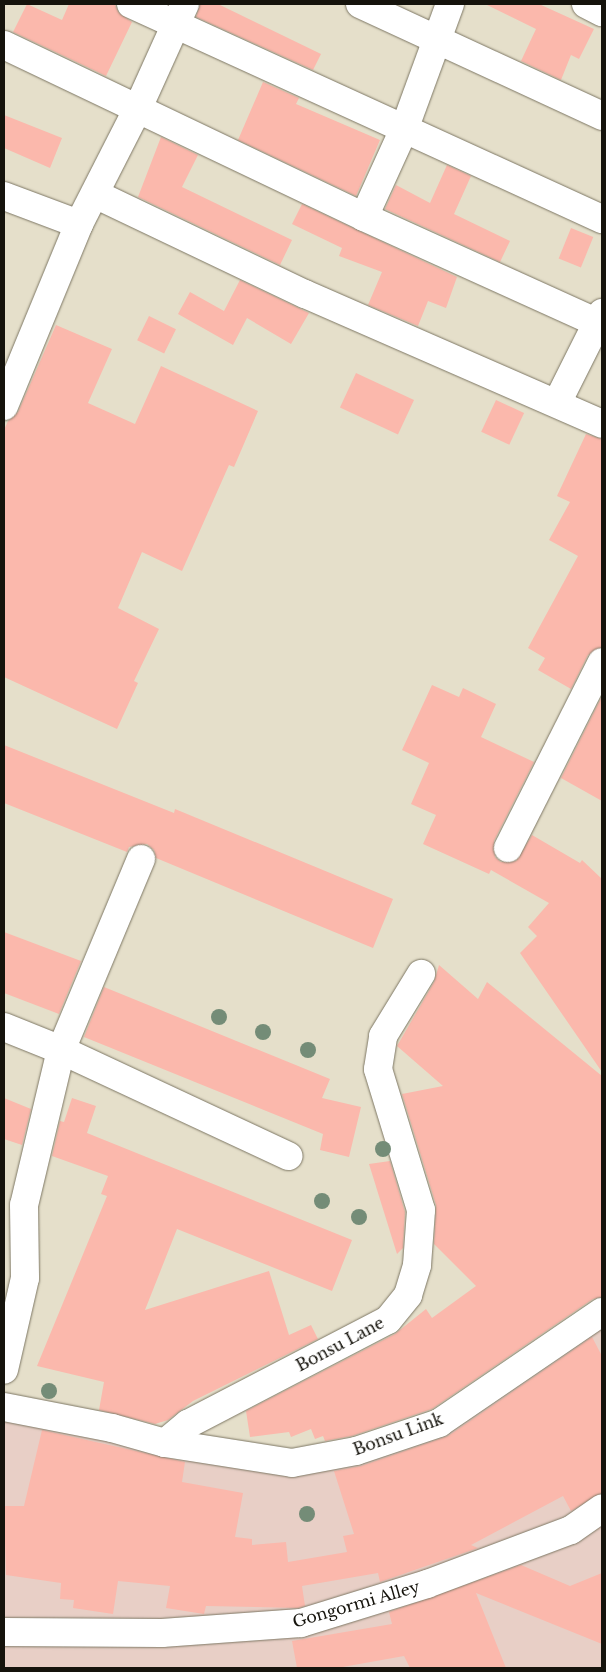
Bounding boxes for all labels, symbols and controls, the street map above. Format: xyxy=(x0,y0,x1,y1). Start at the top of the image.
street label: Bonsu Lane xyxy=(293,1313,387,1375)
street label: Bonsu Link xyxy=(350,1409,446,1459)
street label: Gongormi Alley xyxy=(290,1577,422,1631)

